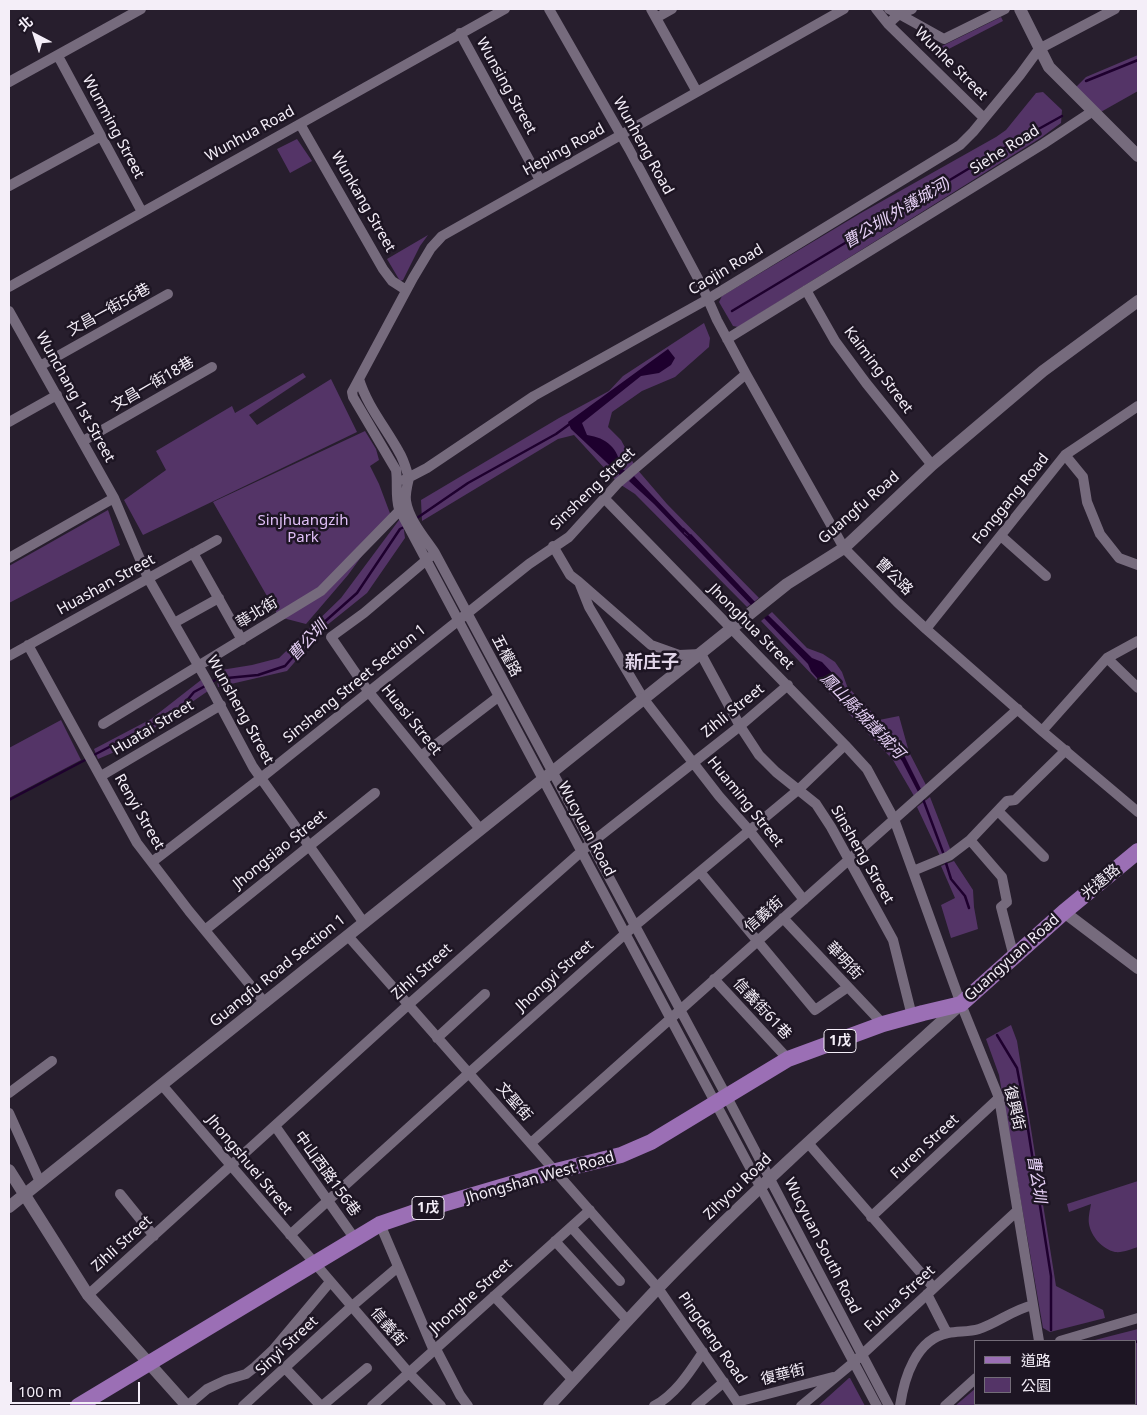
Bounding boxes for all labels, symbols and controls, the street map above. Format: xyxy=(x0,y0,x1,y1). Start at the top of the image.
north arrow xyxy=(10,10,60,60)
text: 北 xyxy=(14,11,37,35)
street label: Wunhe Street xyxy=(911,24,991,104)
street label: Wunsing Street xyxy=(472,35,540,137)
street label: Wunming Street xyxy=(78,72,148,182)
street label: Wunheng Road xyxy=(609,94,677,198)
street label: Wunhua Road xyxy=(202,102,298,166)
street label: Heping Road xyxy=(520,120,608,180)
street label: Siehe Road xyxy=(967,122,1043,178)
street label: Wunkang Street xyxy=(327,149,399,255)
water label: 曹公圳(外護城河) xyxy=(840,174,954,252)
street label: Caojin Road xyxy=(685,241,767,299)
street label: 文昌一街56巷 xyxy=(64,280,154,340)
street label: Kaiming Street xyxy=(840,323,916,417)
street label: Wunchang 1st Street xyxy=(32,329,118,465)
street label: 文昌一街18巷 xyxy=(109,353,197,415)
street label: Sinsheng Street xyxy=(547,444,639,534)
street label: Fonggang Road xyxy=(969,450,1053,548)
street label: Guangfu Road xyxy=(815,468,903,548)
park label: Sinjhuangzih Park xyxy=(258,512,348,547)
street label: Huashan Street xyxy=(54,551,158,619)
street label: 曹公路 xyxy=(872,555,916,599)
street label: Jhonghua Street xyxy=(704,580,798,674)
street label: 華北街 xyxy=(233,594,281,632)
water label: 曹公圳 xyxy=(285,617,331,665)
street label: Sinsheng Street Section 1 xyxy=(280,621,430,747)
street label: 五權路 xyxy=(487,632,525,680)
street label: Wunsheng Street xyxy=(203,652,277,768)
district label: 新庄子 xyxy=(625,652,679,674)
water label: 鳳山縣城護城河 xyxy=(816,669,908,763)
street label: Zihli Street xyxy=(698,680,768,742)
street label: Huasi Street xyxy=(377,681,445,759)
street label: Huatai Street xyxy=(109,697,197,759)
street label: Huaming Street xyxy=(703,753,787,851)
street label: Renyi Street xyxy=(110,771,168,853)
street label: Wucyuan Road xyxy=(553,778,619,880)
street label: Sinsheng Street xyxy=(827,803,897,907)
street label: Jhongsiao Street xyxy=(230,807,330,893)
street label: 光遠路 xyxy=(1078,861,1124,903)
street label: 信義街 xyxy=(741,893,787,937)
street label: Guangfu Road Section 1 xyxy=(207,911,349,1031)
street label: Guangyuan Road xyxy=(961,911,1063,1005)
street label: Jhongyi Street xyxy=(512,936,598,1016)
street label: 華明街 xyxy=(822,938,866,984)
street label: Zihli Street xyxy=(388,940,456,1004)
street label: 信義街61巷 xyxy=(729,975,795,1043)
road number: 1戊 xyxy=(824,1030,856,1052)
street label: 文聖街 xyxy=(492,1079,536,1125)
street label: 復興街 xyxy=(1000,1084,1028,1132)
street label: Jhongshuei Street xyxy=(202,1111,296,1219)
street label: Furen Street xyxy=(887,1111,963,1183)
street label: 中山西路156巷 xyxy=(290,1128,364,1220)
street label: Jhongshan West Road xyxy=(464,1148,616,1208)
street label: Zihyou Road xyxy=(700,1150,776,1224)
water label: 曹公圳 xyxy=(1023,1154,1049,1204)
street label: Wucyuan South Road xyxy=(780,1175,864,1317)
road number: 1戊 xyxy=(412,1196,444,1220)
street label: Zihli Street xyxy=(88,1212,156,1276)
street label: Jhonghe Street xyxy=(426,1255,516,1339)
street label: Fuhua Street xyxy=(861,1262,939,1336)
street label: Pingdeng Road xyxy=(674,1289,750,1387)
street label: 信義街 xyxy=(366,1304,410,1350)
street label: Sinyi Street xyxy=(252,1313,322,1379)
legend xyxy=(974,1340,1137,1405)
text: 道路 xyxy=(1021,1350,1051,1370)
street label: 復華街 xyxy=(759,1361,807,1389)
scale bar xyxy=(12,1372,142,1404)
text: 公園 xyxy=(1021,1375,1051,1395)
text: 100 m xyxy=(18,1381,62,1401)

